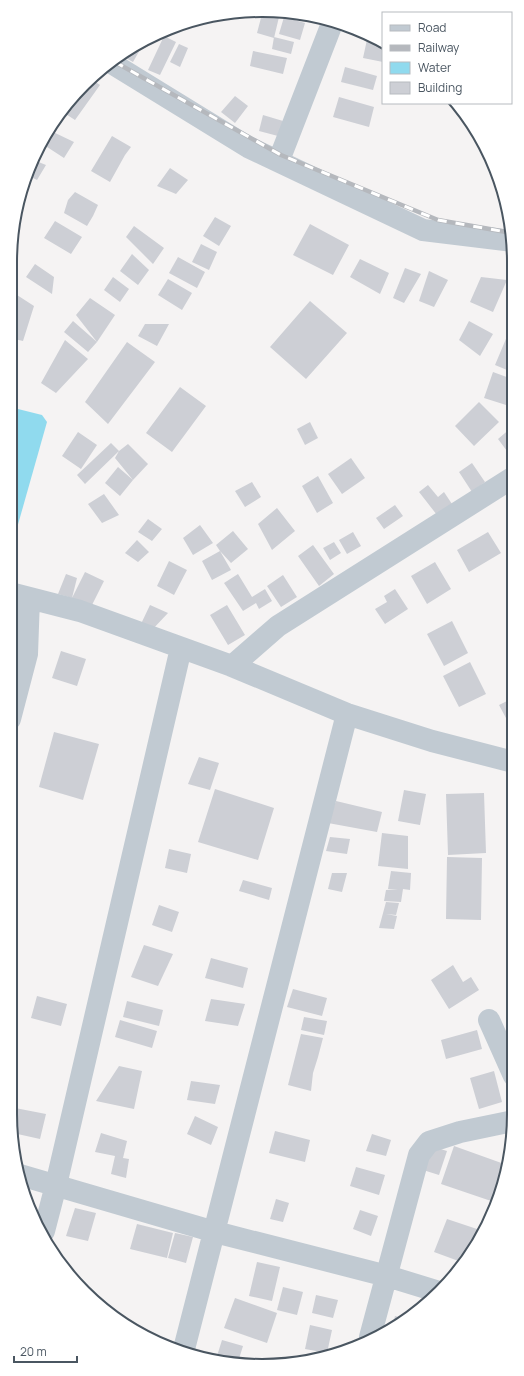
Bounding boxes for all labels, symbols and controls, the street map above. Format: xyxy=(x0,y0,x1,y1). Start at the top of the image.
legend xyxy=(382,12,512,104)
text: Road xyxy=(418,19,446,36)
text: Railway xyxy=(418,39,460,56)
text: Water xyxy=(418,59,452,76)
text: Building xyxy=(418,79,462,96)
scale bar xyxy=(14,1338,77,1364)
text: 20 m xyxy=(20,1343,47,1360)

